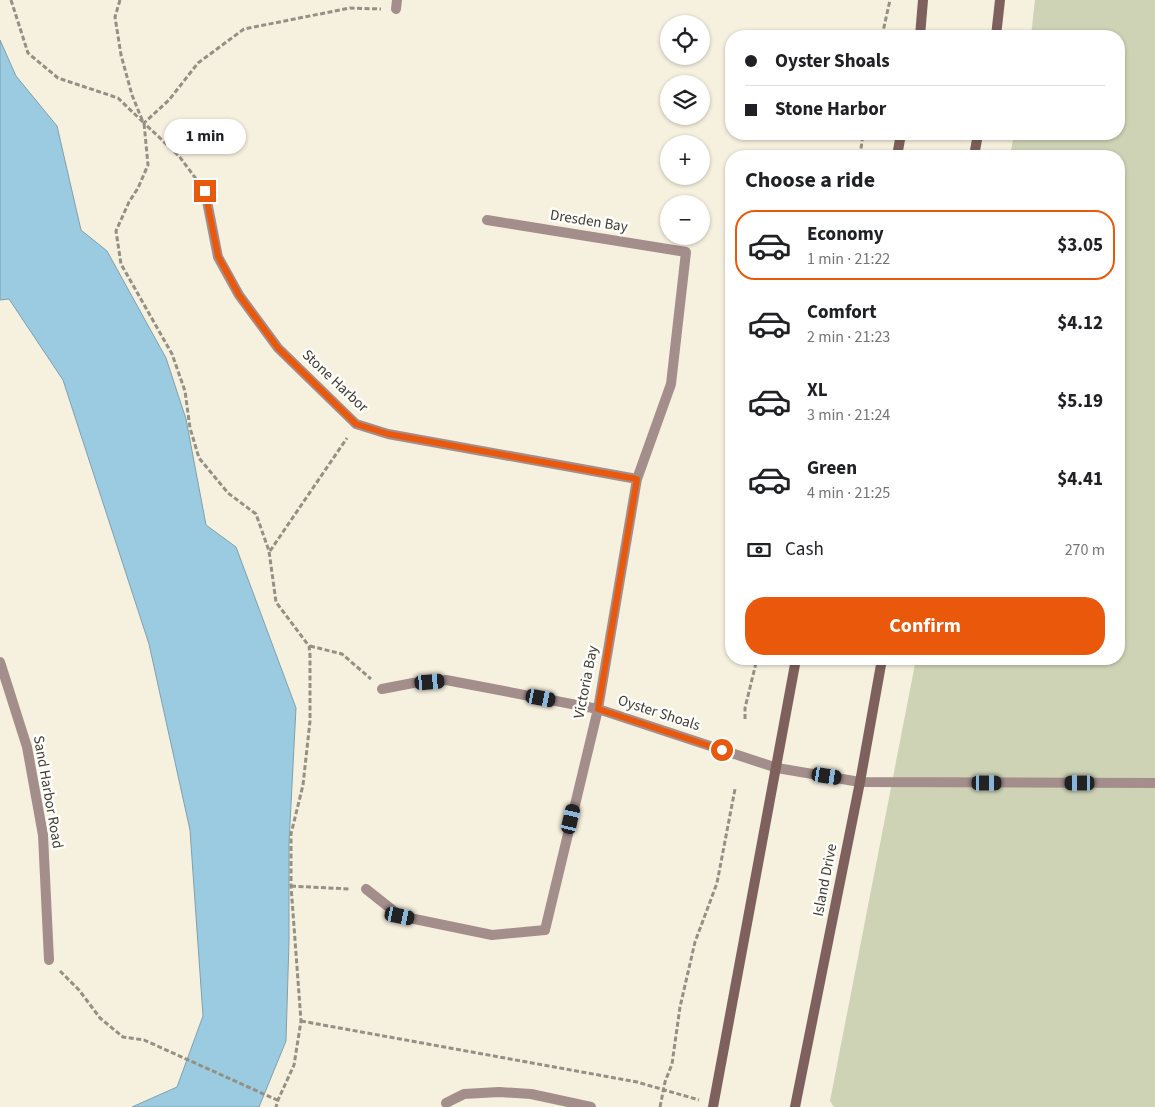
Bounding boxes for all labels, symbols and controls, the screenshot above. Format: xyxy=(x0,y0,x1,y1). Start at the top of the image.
map controls xyxy=(660,15,710,245)
button: locate xyxy=(660,15,710,65)
text: Oyster Shoals xyxy=(775,48,890,75)
button: layers xyxy=(660,75,710,125)
text: Stone Harbor xyxy=(775,96,886,123)
callout: 1 min xyxy=(164,119,246,154)
text: 1 min xyxy=(186,125,224,147)
button: + xyxy=(660,135,710,185)
text: Choose a ride xyxy=(745,164,875,196)
route end xyxy=(194,180,216,202)
button: − xyxy=(660,195,710,245)
street label: Dresden Bay xyxy=(549,204,629,238)
text: Economy xyxy=(807,221,884,248)
icon: car xyxy=(747,223,792,268)
text: $3.05 xyxy=(1057,232,1103,259)
text: 1 min · 21:22 xyxy=(807,248,890,270)
text: Comfort xyxy=(807,299,877,326)
icon: car xyxy=(747,301,792,346)
text: $4.12 xyxy=(1057,310,1103,337)
text: 2 min · 21:23 xyxy=(807,326,890,348)
street label: Stone Harbor xyxy=(297,345,373,418)
text: XL xyxy=(807,377,828,404)
icon: car xyxy=(747,379,792,424)
text: $5.19 xyxy=(1057,388,1103,415)
text: 3 min · 21:24 xyxy=(807,404,890,426)
text: Green xyxy=(807,455,857,482)
icon: car xyxy=(747,457,792,502)
text: $4.41 xyxy=(1057,466,1103,493)
text: 4 min · 21:25 xyxy=(807,482,890,504)
icon: cash xyxy=(745,536,773,564)
text: Cash xyxy=(785,536,824,563)
text: 270 m xyxy=(1065,539,1105,561)
button: Confirm xyxy=(745,597,1105,655)
street label: Victoria Bay xyxy=(569,644,603,720)
car xyxy=(414,673,445,691)
car xyxy=(524,688,557,708)
street label: Oyster Shoals xyxy=(615,690,703,736)
street label: Sand Harbor Road xyxy=(28,734,68,850)
route start xyxy=(711,739,733,761)
car xyxy=(811,766,842,786)
car xyxy=(972,776,1002,791)
car xyxy=(1065,776,1095,791)
car xyxy=(560,803,581,835)
street label: Island Drive xyxy=(808,842,842,918)
car xyxy=(383,906,416,926)

